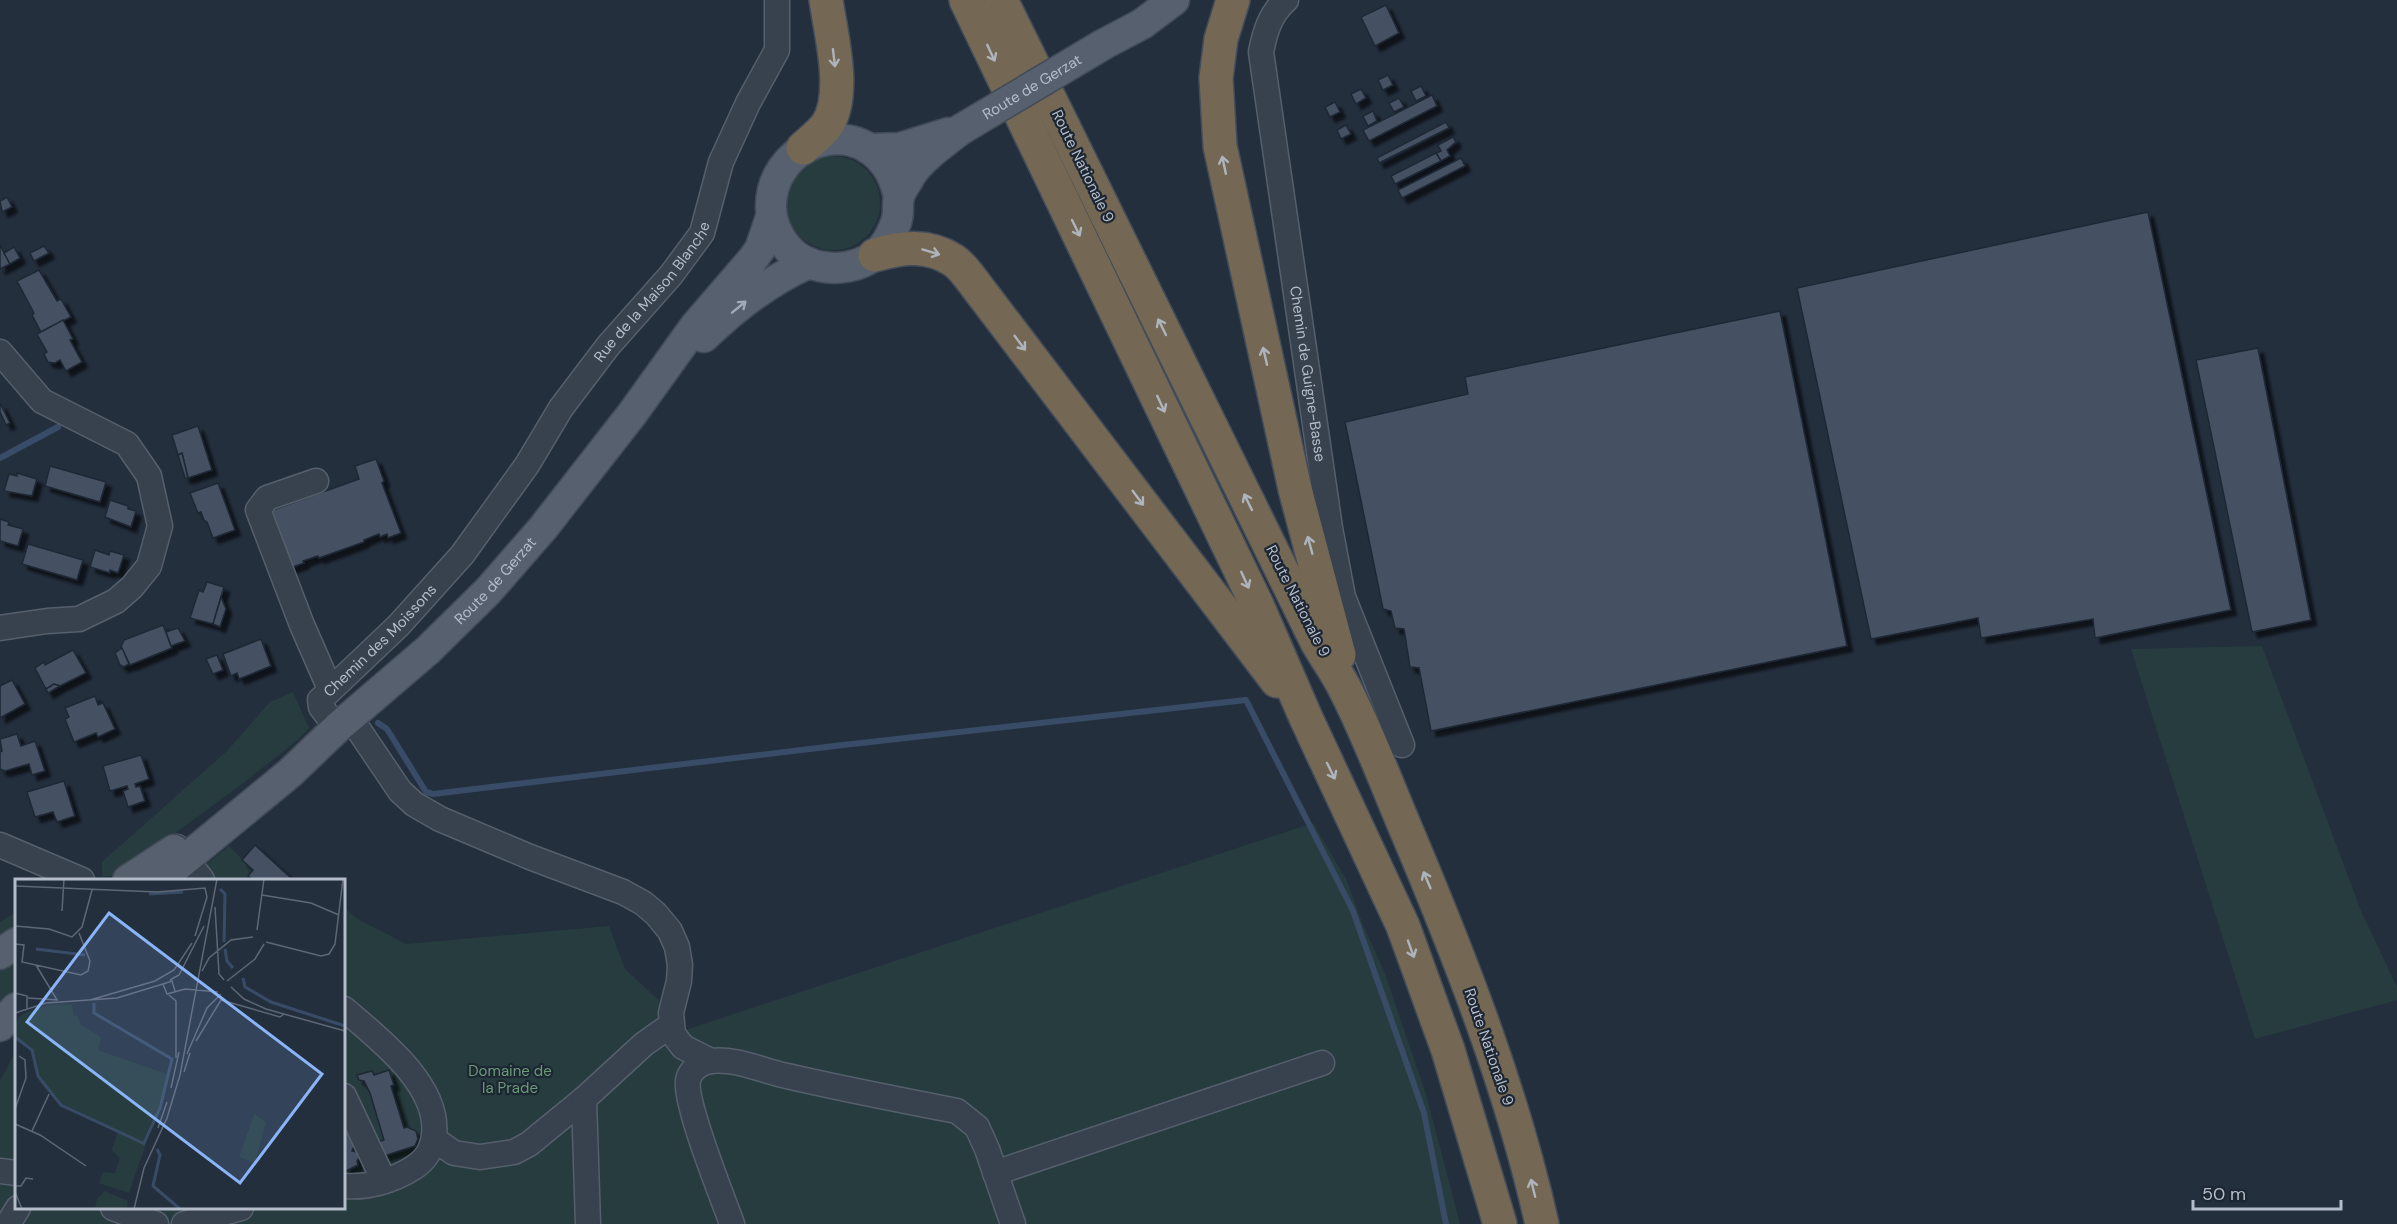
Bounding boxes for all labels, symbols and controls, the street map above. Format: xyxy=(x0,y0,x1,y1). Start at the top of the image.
one-way arrow xyxy=(985,43,997,61)
one-way arrow xyxy=(828,48,839,67)
street label: Route de Gerzat xyxy=(979,49,1086,124)
street label: Route Nationale 9 xyxy=(1047,106,1119,226)
one-way arrow xyxy=(1217,156,1229,175)
one-way arrow xyxy=(1071,219,1083,237)
street label: Rue de la Maison Blanche xyxy=(589,220,715,366)
one-way arrow xyxy=(922,247,941,258)
street label: Chemin de Guigne-Basse xyxy=(1285,285,1330,463)
one-way arrow xyxy=(731,300,747,313)
one-way arrow xyxy=(1156,318,1167,336)
one-way arrow xyxy=(1013,335,1026,351)
one-way arrow xyxy=(1259,346,1271,365)
one-way arrow xyxy=(1156,394,1168,412)
one-way arrow xyxy=(1131,490,1144,506)
one-way arrow xyxy=(1241,493,1253,511)
street label: Route de Gerzat xyxy=(450,533,541,629)
one-way arrow xyxy=(1304,536,1315,555)
street label: Route Nationale 9 xyxy=(1261,542,1335,660)
one-way arrow xyxy=(1240,570,1252,588)
street label: Chemin des Moissons xyxy=(319,580,441,701)
one-way arrow xyxy=(1326,762,1338,780)
one-way arrow xyxy=(1421,871,1432,890)
inset map xyxy=(15,879,345,1209)
one-way arrow xyxy=(1407,939,1418,958)
street label: Route Nationale 9 xyxy=(1460,986,1518,1108)
park label: Domaine de la Prade xyxy=(468,1061,552,1098)
scale bar xyxy=(2193,1173,2342,1211)
one-way arrow xyxy=(1527,1179,1539,1198)
text: 50 m xyxy=(2202,1182,2246,1206)

